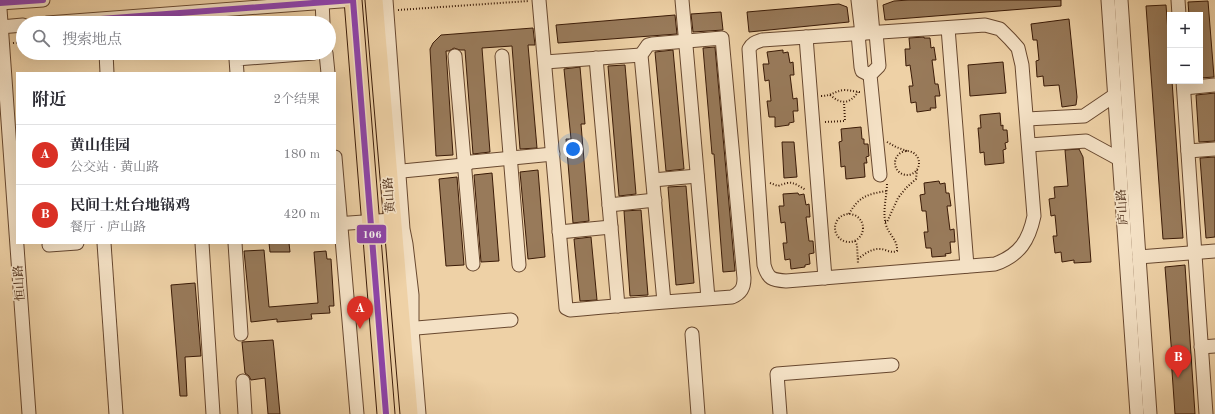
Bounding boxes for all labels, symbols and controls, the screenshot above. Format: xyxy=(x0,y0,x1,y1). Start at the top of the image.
map controls xyxy=(1167,12,1203,84)
button: + xyxy=(1167,12,1203,48)
search box xyxy=(16,16,336,60)
icon: search xyxy=(30,27,52,49)
text: 搜索地点 xyxy=(62,33,122,48)
button: − xyxy=(1167,48,1203,84)
text: 附近 xyxy=(32,92,66,109)
text: 2个结果 xyxy=(273,93,320,106)
text: 黄山佳园 xyxy=(70,139,130,154)
your location xyxy=(563,139,583,159)
text: A xyxy=(40,148,50,161)
text: 180 m xyxy=(283,148,320,161)
text: 公交站 · 黄山路 xyxy=(70,161,159,174)
street label: 黄山路 xyxy=(380,177,398,214)
street label: 庐山路 xyxy=(1114,189,1130,226)
text: 民间土灶台地锅鸡 xyxy=(70,199,190,214)
text: B xyxy=(40,208,50,221)
text: 420 m xyxy=(283,208,320,221)
text: 餐厅 · 庐山路 xyxy=(70,221,146,234)
line badge: 106 xyxy=(356,224,387,244)
text: 106 xyxy=(362,230,382,241)
street label: 恒山路 xyxy=(11,265,27,302)
pin: A xyxy=(347,296,373,329)
pin: B xyxy=(1165,345,1191,378)

